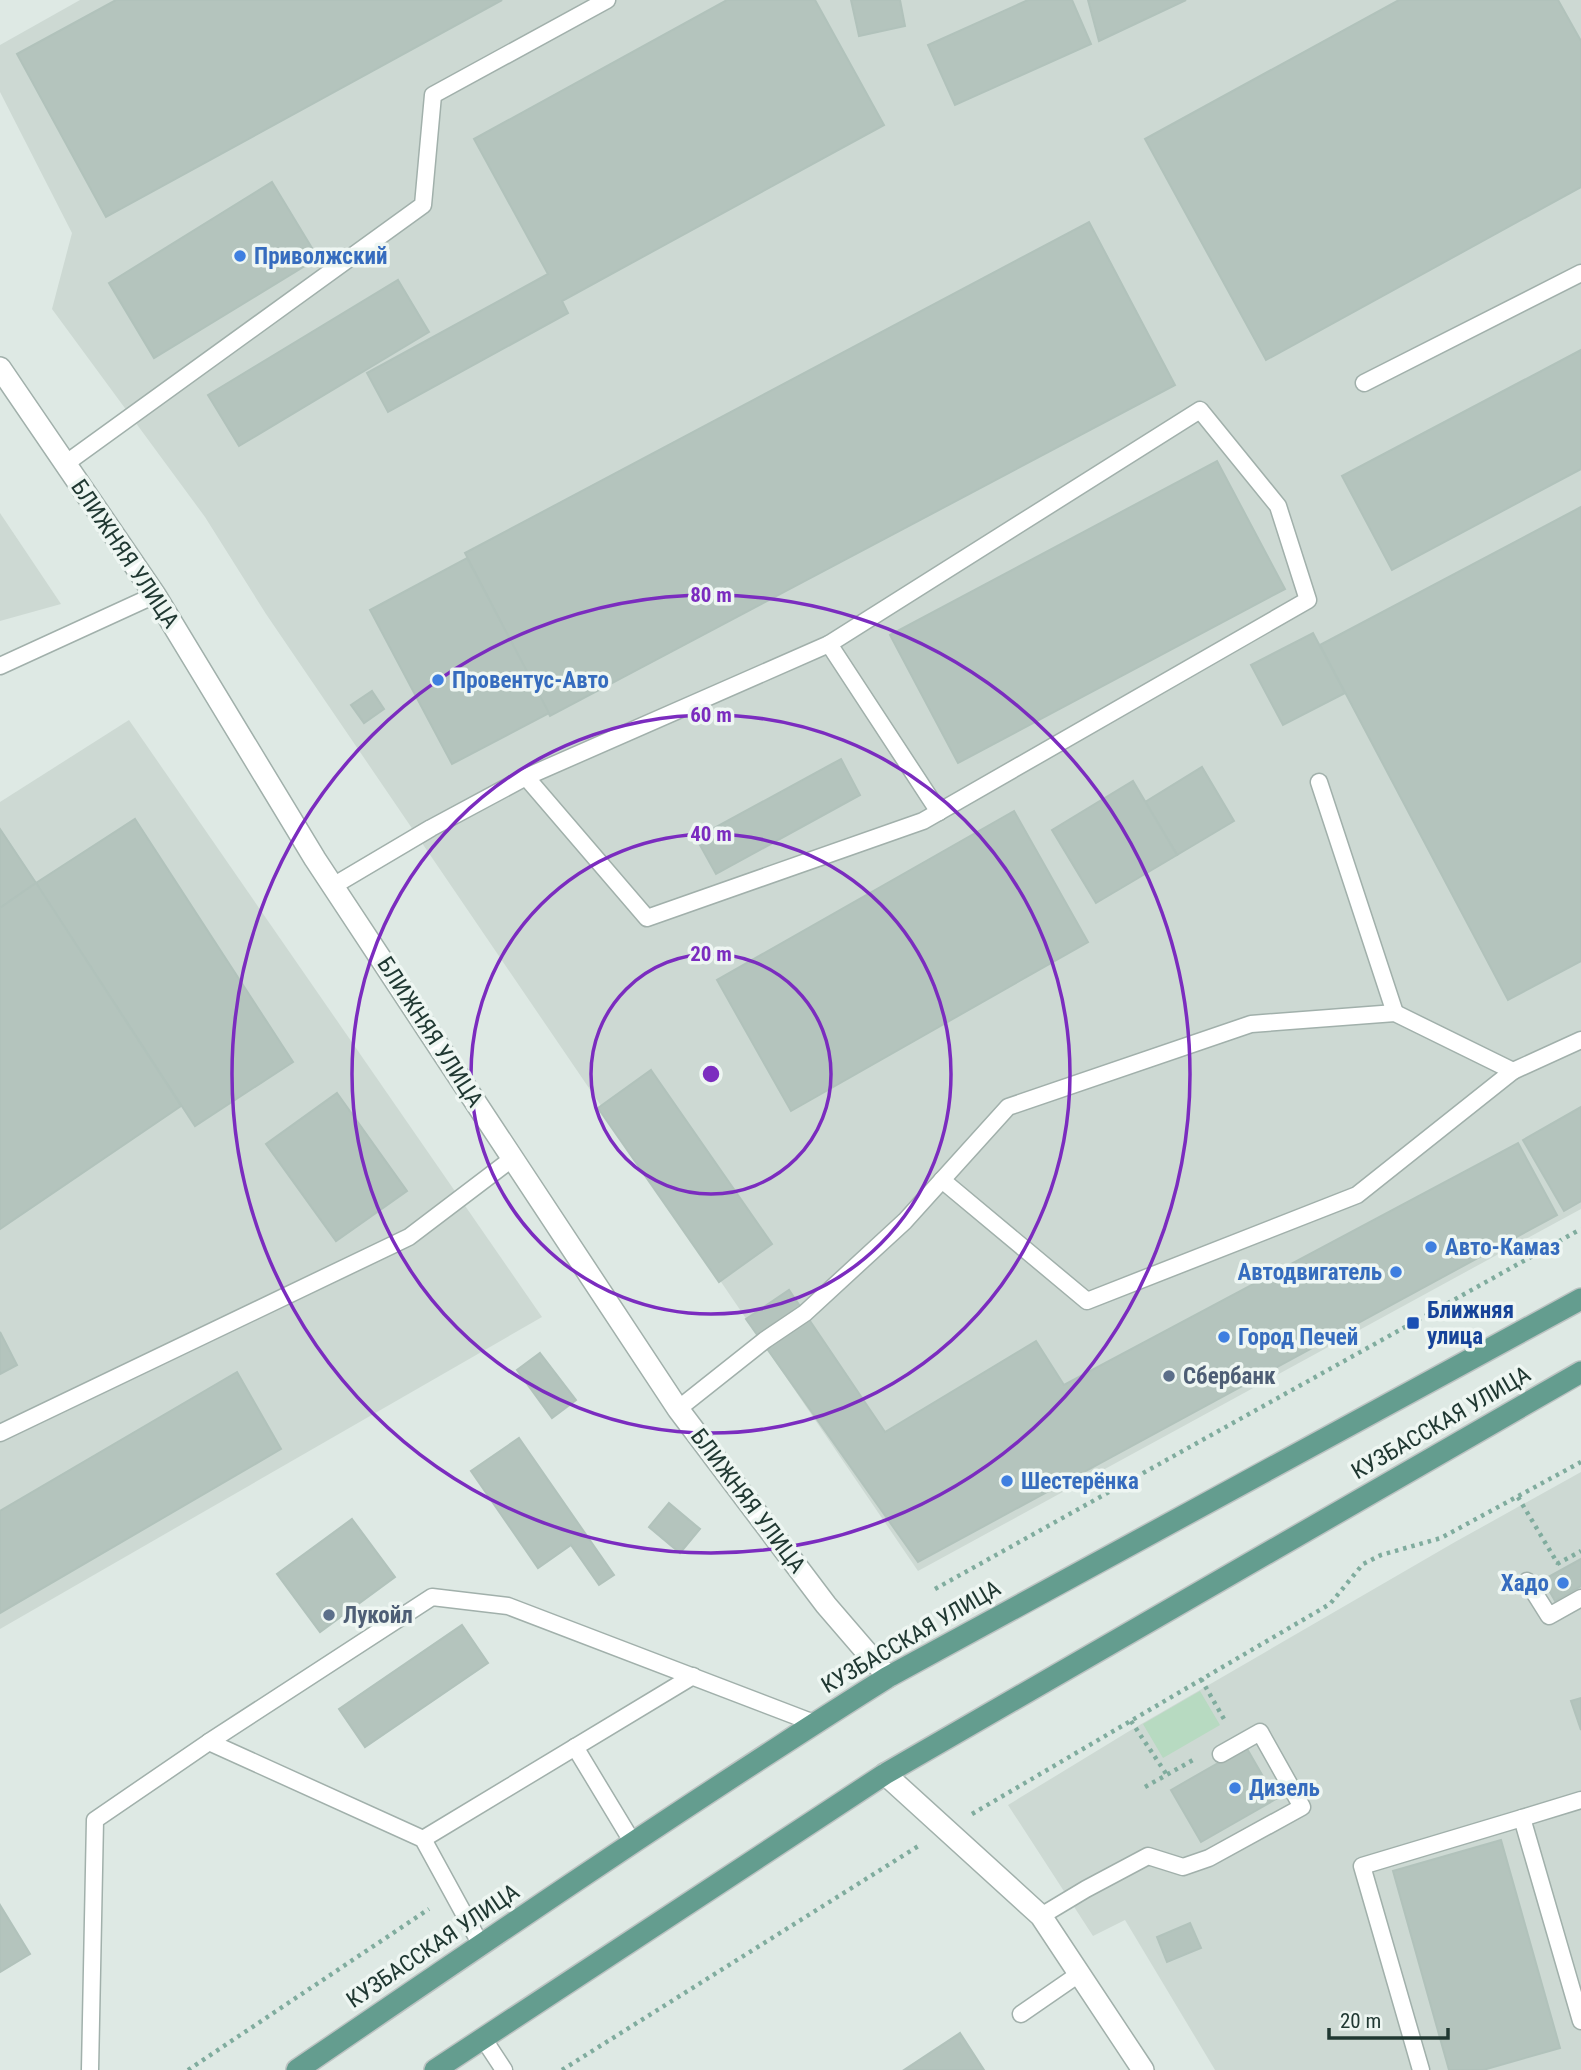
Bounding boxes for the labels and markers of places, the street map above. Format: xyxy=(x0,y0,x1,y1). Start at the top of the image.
place label: Приволжский xyxy=(254,243,387,270)
marker: Приволжский xyxy=(232,248,248,264)
place label: Провентус-Авто xyxy=(452,667,609,694)
marker: Провентус-Авто xyxy=(430,672,446,688)
centre of rings xyxy=(699,1062,723,1086)
place label: Авто-Камаз xyxy=(1445,1234,1560,1261)
marker: Авто-Камаз xyxy=(1423,1239,1439,1255)
place label: Автодвигатель xyxy=(1238,1259,1382,1286)
marker: Автодвигатель xyxy=(1388,1264,1404,1280)
place label: Ближняя улица xyxy=(1427,1297,1514,1350)
marker: Ближняя улица xyxy=(1405,1315,1421,1331)
place label: Город Печей xyxy=(1238,1324,1358,1351)
marker: Город Печей xyxy=(1216,1329,1232,1345)
place label: Сбербанк xyxy=(1183,1363,1276,1390)
marker: Сбербанк xyxy=(1161,1368,1177,1384)
place label: Шестерёнка xyxy=(1021,1468,1139,1495)
marker: Шестерёнка xyxy=(999,1473,1015,1489)
place label: Хадо xyxy=(1501,1570,1549,1597)
marker: Хадо xyxy=(1555,1575,1571,1591)
place label: Лукойл xyxy=(343,1602,413,1629)
marker: Лукойл xyxy=(321,1607,337,1623)
place label: Дизель xyxy=(1249,1775,1320,1802)
marker: Дизель xyxy=(1227,1780,1243,1796)

